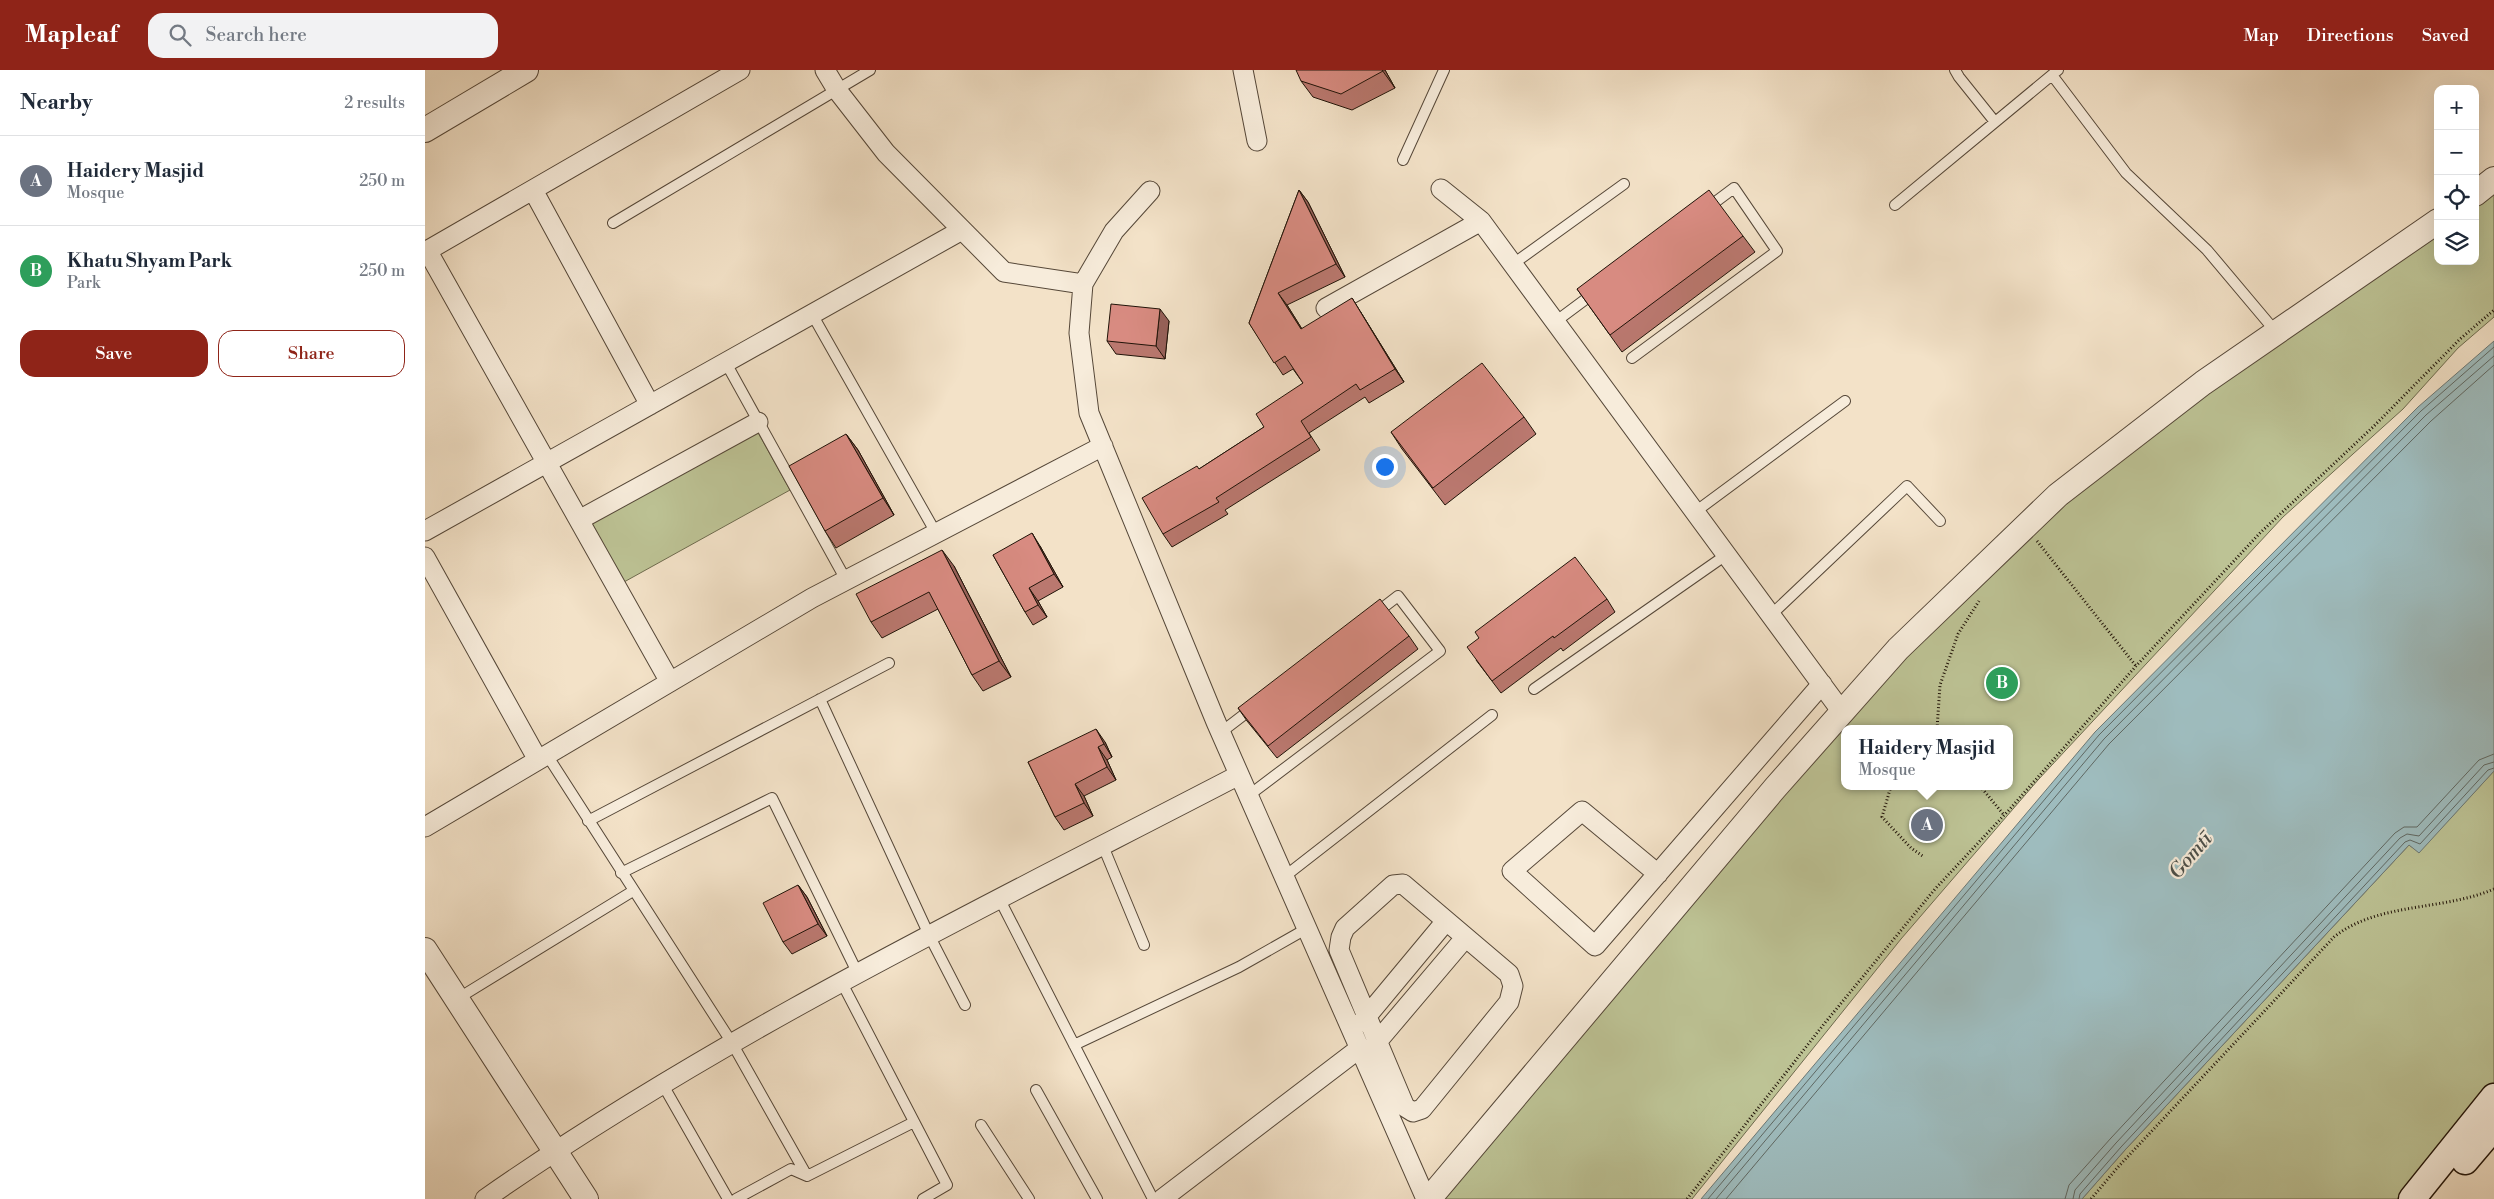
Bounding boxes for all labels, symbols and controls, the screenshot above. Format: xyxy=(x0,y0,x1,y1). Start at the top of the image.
search box xyxy=(148,13,498,58)
text: Mapleaf xyxy=(25,20,118,50)
icon: search xyxy=(166,21,194,49)
text: Search here xyxy=(206,23,307,47)
text: Map xyxy=(2243,24,2279,47)
text: Directions xyxy=(2307,24,2394,47)
text: Saved xyxy=(2422,24,2469,47)
map controls xyxy=(2434,85,2479,265)
button: + xyxy=(2434,85,2479,130)
text: Nearby xyxy=(20,90,93,116)
text: 2 results xyxy=(344,93,405,113)
button: − xyxy=(2434,130,2479,175)
text: Haidery Masjid xyxy=(67,159,204,183)
text: A xyxy=(30,171,42,191)
text: 250 m xyxy=(359,171,405,191)
button: locate xyxy=(2434,175,2479,220)
text: Mosque xyxy=(67,183,124,203)
button: layers xyxy=(2434,220,2479,265)
text: Khatu Shyam Park xyxy=(67,249,232,273)
text: B xyxy=(30,261,42,281)
text: 250 m xyxy=(359,261,405,281)
text: Park xyxy=(67,273,100,293)
button: Save xyxy=(20,330,208,377)
button: Share xyxy=(218,330,405,377)
your location xyxy=(1372,454,1398,480)
pin: B xyxy=(1986,664,2018,702)
popup xyxy=(1841,725,2013,790)
text: Haidery Masjid xyxy=(1858,736,1996,760)
text: Mosque xyxy=(1858,760,1916,780)
pin: A xyxy=(1911,806,1943,844)
water label: Gomtī xyxy=(2164,826,2220,885)

